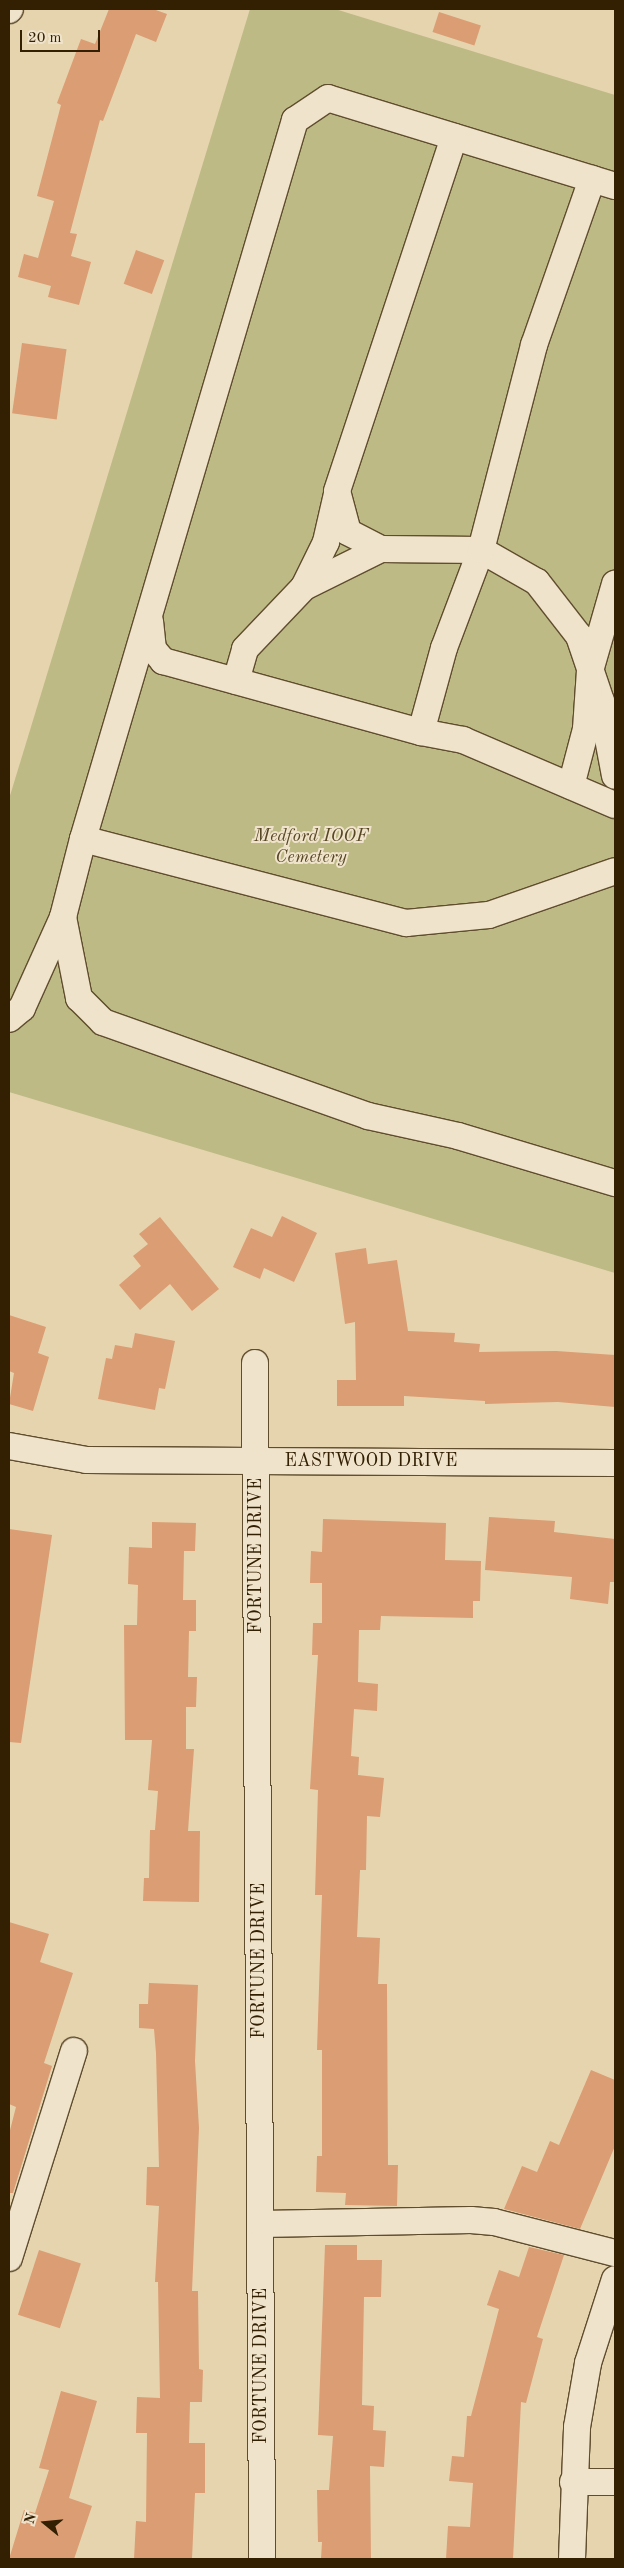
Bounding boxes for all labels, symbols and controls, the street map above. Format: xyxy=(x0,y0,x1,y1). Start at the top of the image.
scale bar xyxy=(22,20,102,52)
text: 20 m xyxy=(28,31,62,46)
park label: Medford IOOF Cemetery xyxy=(254,826,368,869)
street label: EASTWOOD DRIVE xyxy=(285,1450,457,1472)
street label: FORTUNE DRIVE xyxy=(245,1478,267,1634)
street label: FORTUNE DRIVE xyxy=(248,1883,270,2039)
street label: FORTUNE DRIVE xyxy=(250,2288,272,2444)
north arrow xyxy=(20,2498,70,2548)
text: N xyxy=(22,2511,39,2526)

